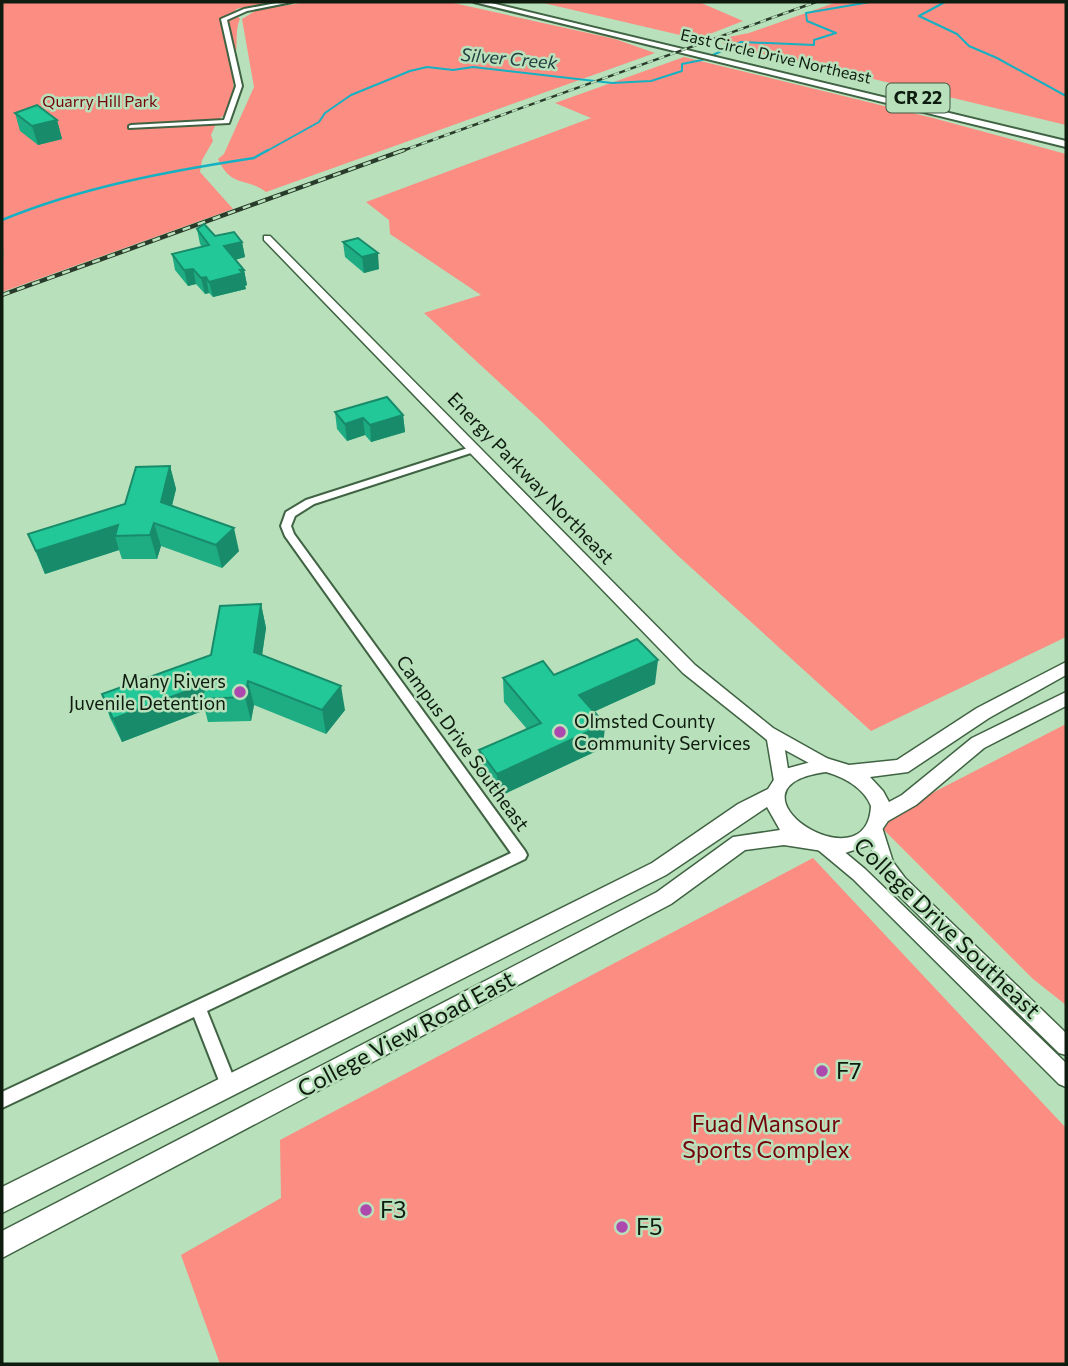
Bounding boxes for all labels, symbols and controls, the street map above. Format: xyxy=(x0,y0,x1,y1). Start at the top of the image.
street label: East Circle Drive Northeast xyxy=(679,24,874,87)
water label: Silver Creek xyxy=(460,43,560,73)
road number: CR 22 xyxy=(886,84,950,113)
park label: Quarry Hill Park xyxy=(42,91,158,110)
street label: Energy Parkway Northeast xyxy=(443,387,620,568)
street label: Campus Drive Southeast xyxy=(392,650,535,835)
place label: Many Rivers Juvenile Detention xyxy=(69,669,226,714)
marker: Many Rivers Juvenile Detention xyxy=(232,684,248,700)
place label: Olmsted County Community Services xyxy=(574,709,751,754)
marker: Olmsted County Community Services xyxy=(552,724,568,740)
street label: College Drive Southeast xyxy=(849,831,1047,1024)
street label: College View Road East xyxy=(292,964,519,1102)
place label: F7 xyxy=(836,1056,861,1084)
marker: F7 xyxy=(814,1063,830,1079)
park label: Fuad Mansour Sports Complex xyxy=(682,1109,850,1163)
place label: F3 xyxy=(380,1195,406,1223)
marker: F3 xyxy=(358,1202,374,1218)
place label: F5 xyxy=(636,1212,662,1240)
marker: F5 xyxy=(614,1219,630,1235)

